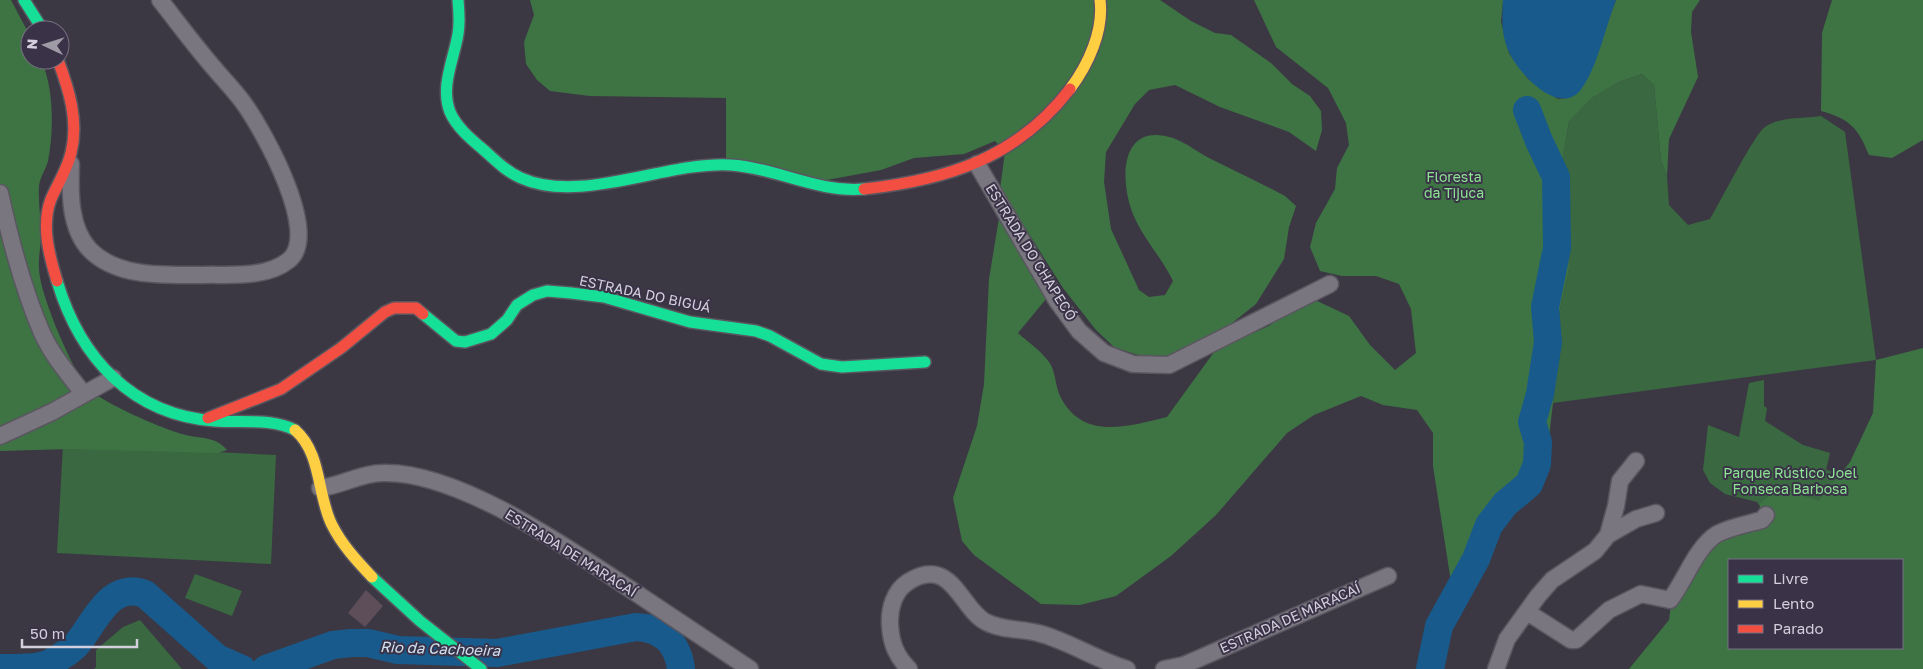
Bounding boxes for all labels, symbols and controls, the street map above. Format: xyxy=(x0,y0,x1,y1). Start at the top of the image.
north arrow xyxy=(20,20,70,70)
text: N xyxy=(23,38,40,50)
park label: Floresta da Tijuca xyxy=(1424,168,1484,201)
street label: ESTRADA DO CHAPECÓ xyxy=(982,180,1081,323)
street label: ESTRADA DO BIGUÁ xyxy=(578,271,713,316)
park label: Parque Rústico Joel Fonseca Barbosa xyxy=(1723,464,1857,497)
street label: ESTRADA DE MARACAÍ xyxy=(502,505,641,600)
legend xyxy=(1728,559,1903,649)
text: Livre xyxy=(1773,569,1809,587)
street label: ESTRADA DE MARACAÍ xyxy=(1217,579,1363,656)
text: Lento xyxy=(1773,594,1814,612)
scale bar xyxy=(22,616,138,648)
text: Parado xyxy=(1773,619,1824,637)
text: 50 m xyxy=(30,624,65,642)
water label: Rio da Cachoeira xyxy=(380,637,501,659)

